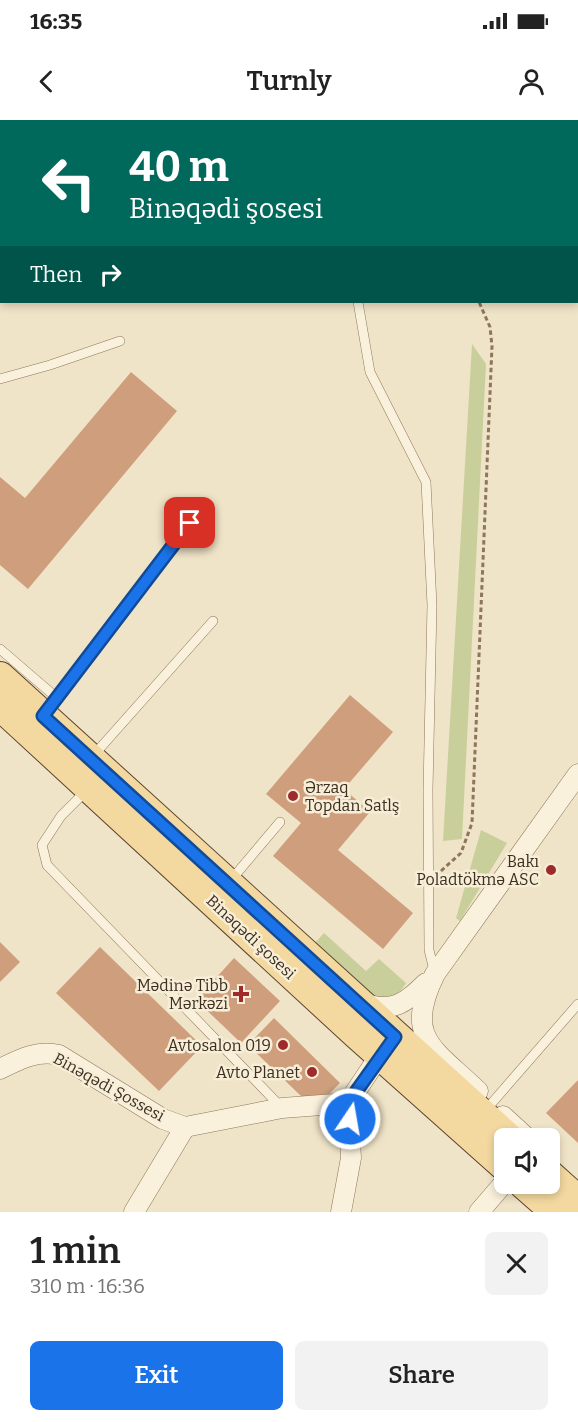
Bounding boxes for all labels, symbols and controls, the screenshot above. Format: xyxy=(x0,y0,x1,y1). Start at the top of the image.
text: 16:35 xyxy=(30,8,82,35)
icon: back xyxy=(30,65,63,98)
text: Turnly xyxy=(247,65,331,97)
icon: person xyxy=(515,65,548,98)
text: 40 m xyxy=(129,142,229,192)
icon: left xyxy=(30,144,108,222)
text: Binəqədi şosesi xyxy=(129,193,323,225)
icon: right xyxy=(94,258,127,291)
text: Then xyxy=(30,261,82,288)
pin xyxy=(164,497,215,548)
icon: arrive xyxy=(173,506,206,539)
place label: Ərzaq Topdan Satlş xyxy=(305,778,400,815)
marker: Ərzaq Topdan Satlş xyxy=(286,789,300,803)
place label: Bakı Poladtökmə ASC xyxy=(416,852,539,889)
marker: Bakı Poladtökmə ASC xyxy=(544,863,558,877)
street label: Binəqədi şosesi xyxy=(202,891,300,983)
place label: Mədinə Tibb Mərkəzi xyxy=(137,976,228,1013)
marker: Mədinə Tibb Mərkəzi xyxy=(232,985,250,1003)
place label: Avtosalon 019 xyxy=(167,1036,271,1055)
marker: Avtosalon 019 xyxy=(276,1038,290,1052)
street label: Binəqədi Şossesi xyxy=(50,1049,168,1126)
place label: Avto Planet xyxy=(216,1063,300,1082)
marker: Avto Planet xyxy=(305,1065,319,1079)
position arrow xyxy=(318,1087,382,1151)
map controls xyxy=(494,1128,560,1194)
button: sound xyxy=(494,1128,560,1194)
text: 1 min xyxy=(30,1229,121,1273)
button: close xyxy=(485,1232,548,1295)
text: 310 m · 16:36 xyxy=(30,1274,145,1298)
button: Exit xyxy=(30,1341,283,1410)
button: Share xyxy=(295,1341,548,1410)

